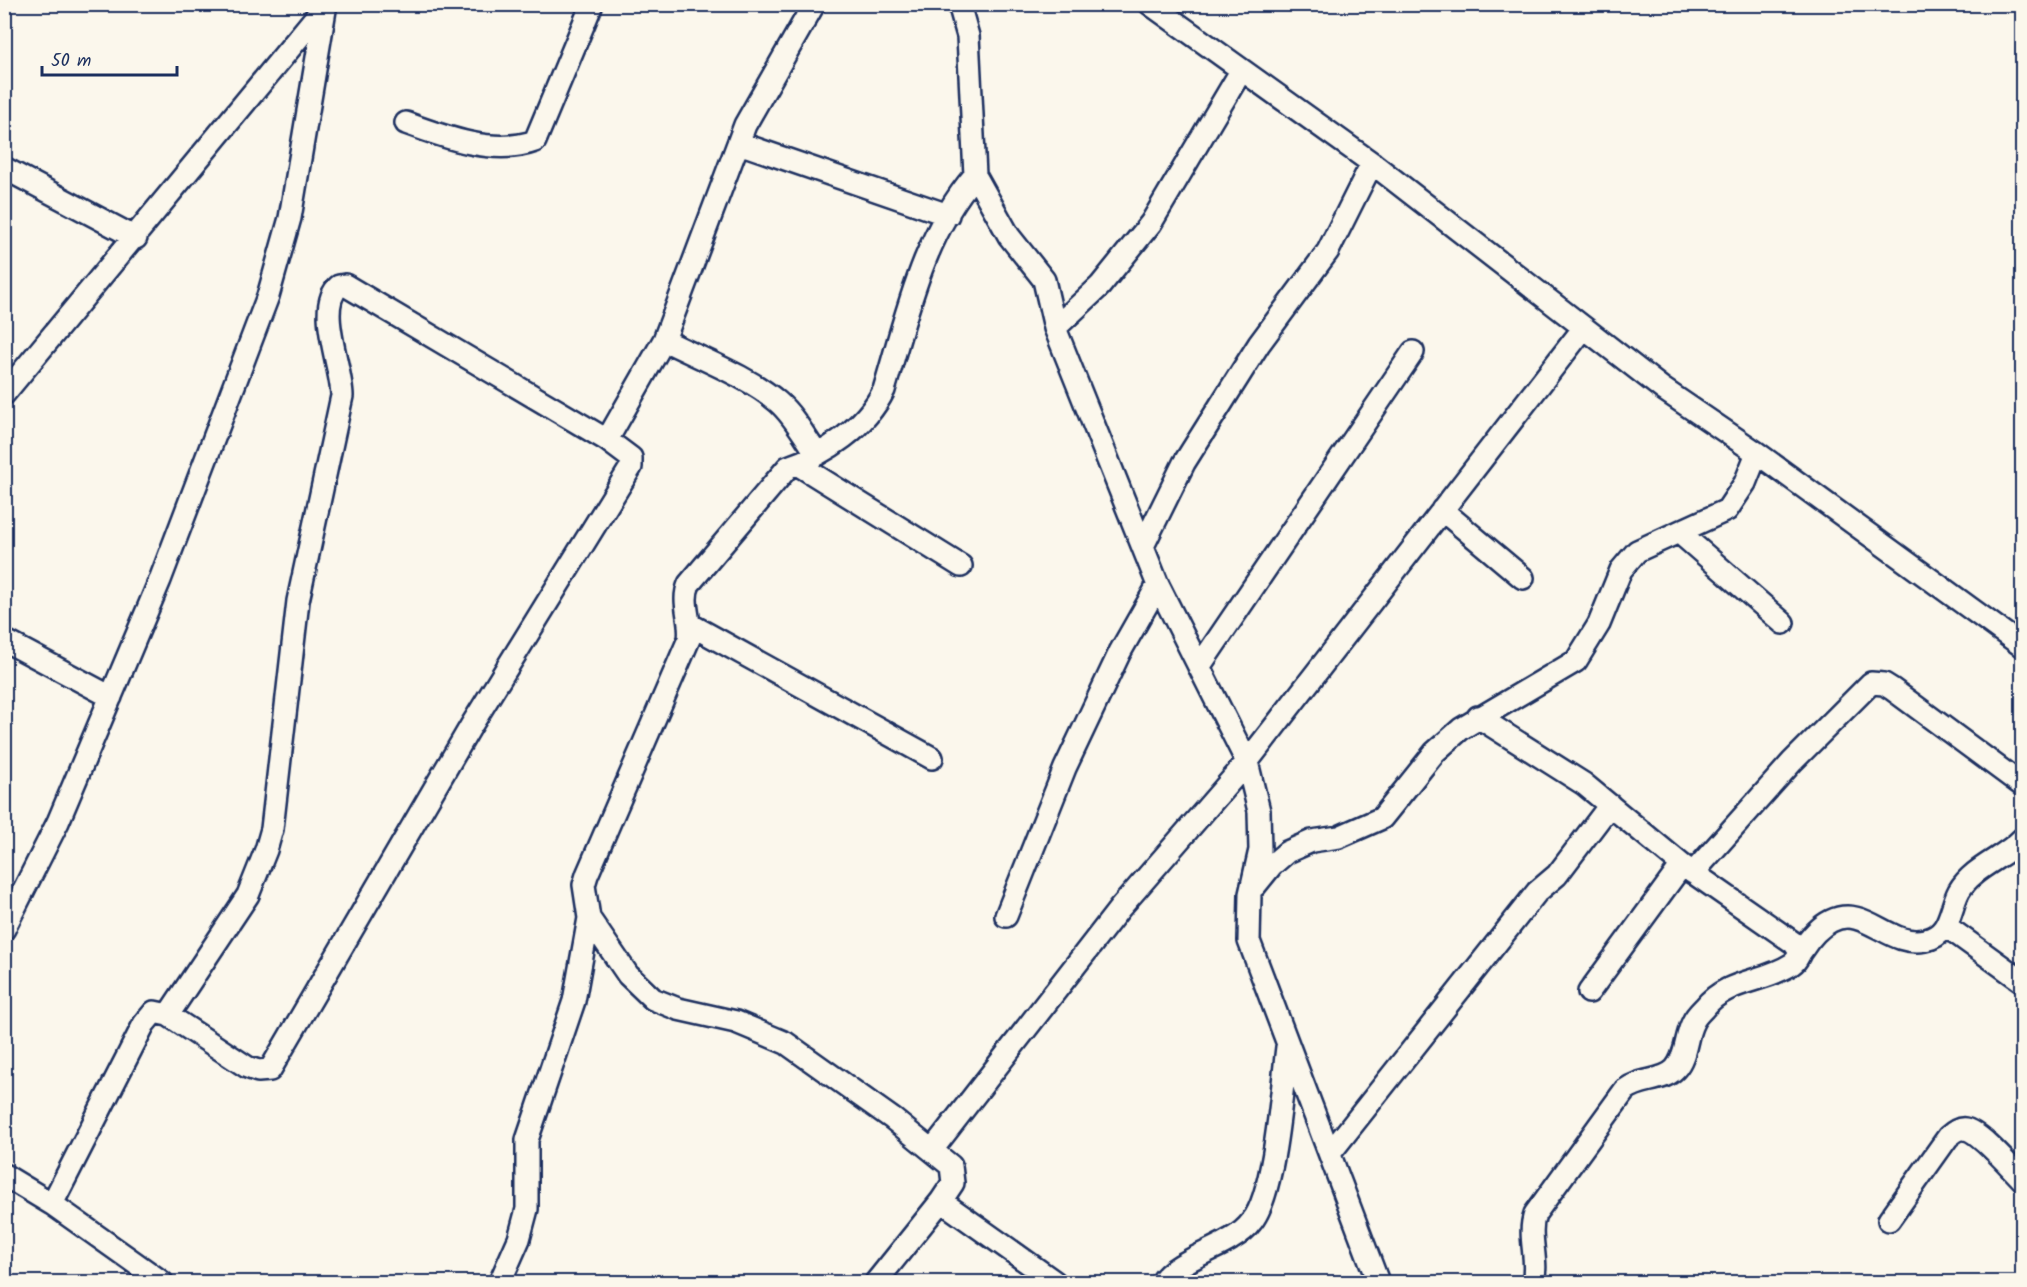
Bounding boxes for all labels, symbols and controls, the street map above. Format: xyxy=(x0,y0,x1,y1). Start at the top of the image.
scale bar xyxy=(42,39,177,77)
text: 50 m xyxy=(51,47,91,76)

